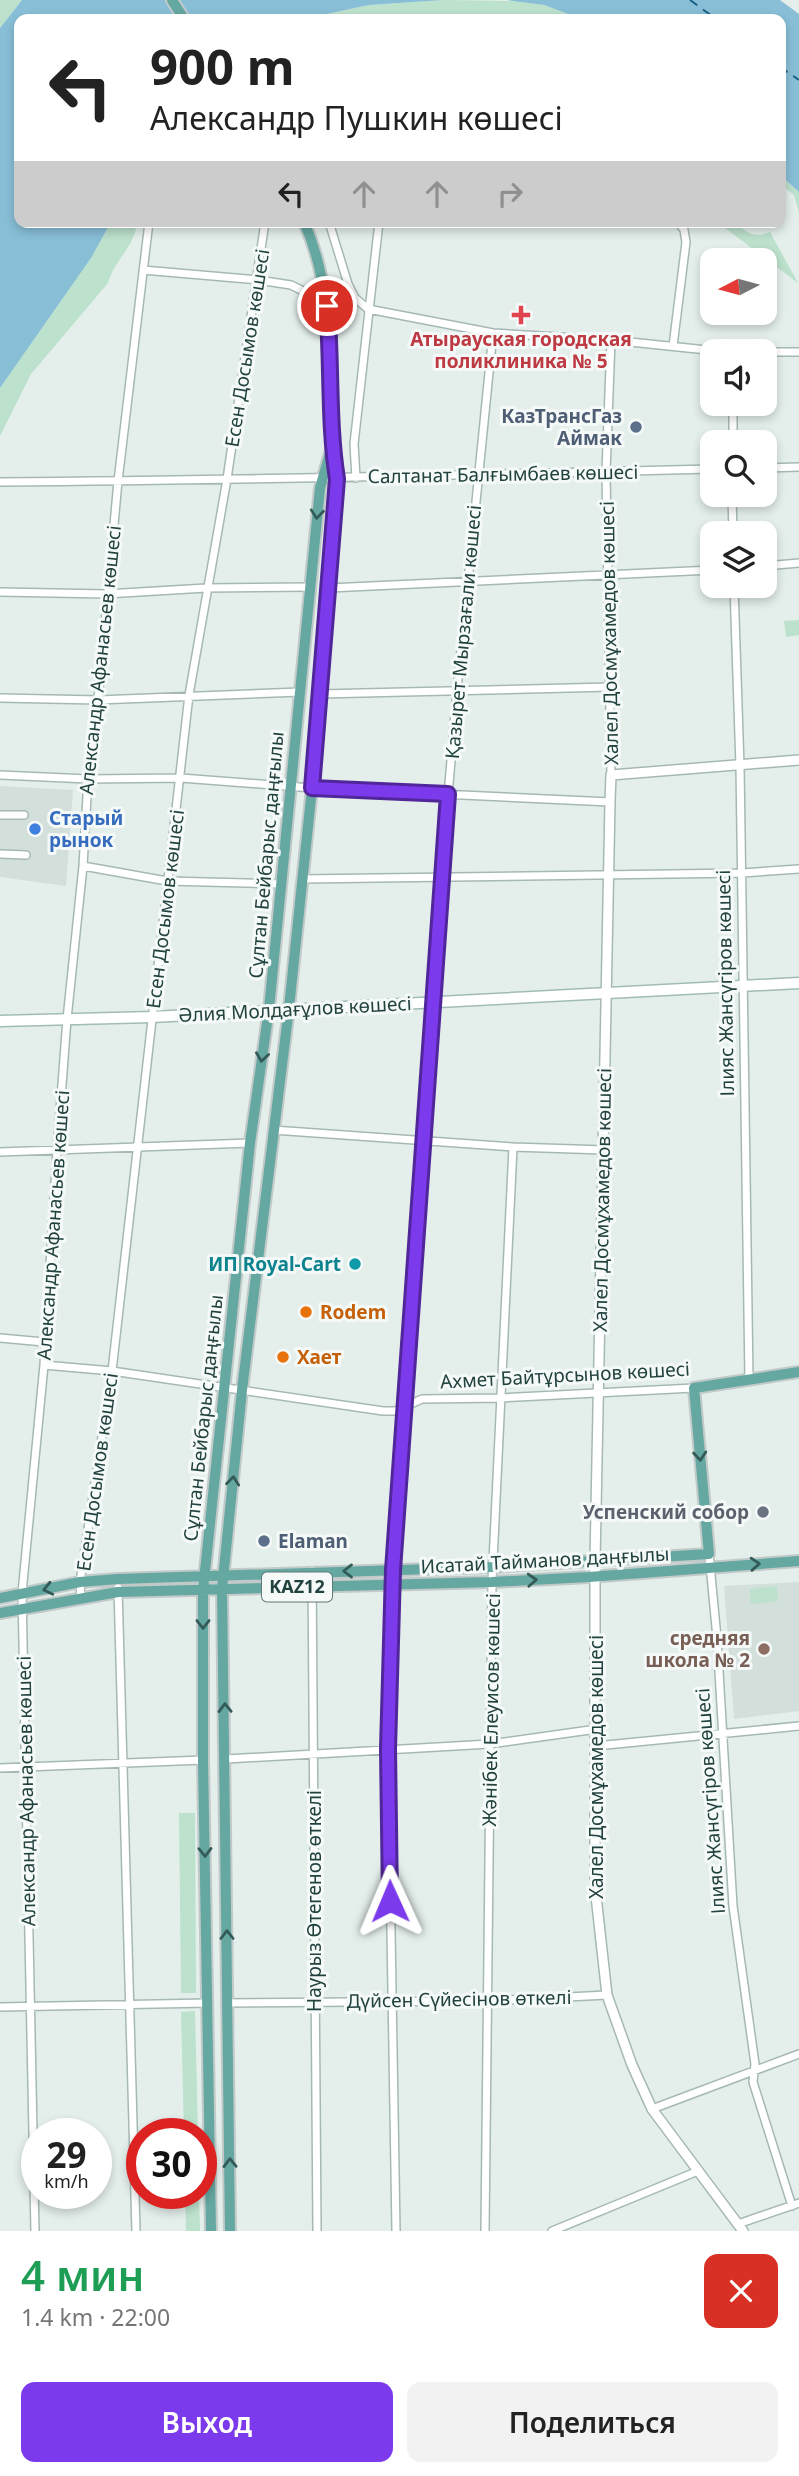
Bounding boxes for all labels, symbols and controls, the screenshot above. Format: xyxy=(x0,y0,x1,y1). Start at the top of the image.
text: 900 m xyxy=(150,33,295,99)
icon: left xyxy=(35,42,126,133)
text: Александр Пушкин көшесі xyxy=(150,96,563,139)
icon: left xyxy=(272,175,310,213)
icon: ahead xyxy=(345,175,383,213)
icon: ahead xyxy=(418,175,456,213)
icon: right xyxy=(491,175,529,213)
street label: Есен Досымов көшесі xyxy=(218,247,276,449)
north arrow xyxy=(700,248,777,326)
map controls xyxy=(700,248,777,598)
pin xyxy=(297,276,357,336)
icon: arrive xyxy=(308,287,346,325)
marker: Атырауская городская поликлиника № 5 xyxy=(511,305,531,325)
place label: Атырауская городская поликлиника № 5 xyxy=(410,326,632,374)
button: sound xyxy=(700,339,777,416)
place label: КазТрансГаз Аймак xyxy=(501,403,622,451)
marker: КазТрансГаз Аймак xyxy=(628,419,644,435)
button: search xyxy=(700,430,777,507)
street label: Салтанат Балғымбаев көшесі xyxy=(367,459,639,489)
street label: Халел Досмұхамедов көшесі xyxy=(594,501,624,765)
street label: Қазырет Мырзағали көшесі xyxy=(439,504,487,760)
one-way arrow xyxy=(310,508,325,520)
button: layers xyxy=(700,521,777,598)
street label: Александр Афанасьев көшесі xyxy=(73,524,127,796)
street label: Сұлтан Бейбарыс даңғылы xyxy=(242,730,290,980)
place label: Старый рынок xyxy=(49,805,123,853)
street label: Есен Досымов көшесі xyxy=(140,808,190,1010)
marker: Старый рынок xyxy=(27,821,43,837)
street label: Ілияс Жансүгіров көшесі xyxy=(710,870,740,1096)
street label: Әлия Молдағұлов көшесі xyxy=(178,990,412,1028)
one-way arrow xyxy=(255,1051,270,1063)
street label: Халел Досмұхамедов көшесі xyxy=(587,1068,617,1332)
street label: Александр Афанасьев көшесі xyxy=(31,1089,75,1361)
place label: ИП Royal-Cart xyxy=(208,1251,341,1277)
marker: ИП Royal-Cart xyxy=(347,1256,363,1272)
street label: Сұлтан Бейбарыс даңғылы xyxy=(177,1293,229,1543)
place label: Rodem xyxy=(320,1299,386,1325)
marker: Rodem xyxy=(298,1304,314,1320)
place label: Хает xyxy=(297,1344,342,1370)
marker: Хает xyxy=(275,1349,291,1365)
street label: Ахмет Байтұрсынов көшесі xyxy=(440,1355,690,1395)
street label: Есен Досымов көшесі xyxy=(70,1371,124,1573)
one-way arrow xyxy=(692,1450,707,1461)
one-way arrow xyxy=(225,1475,240,1486)
place label: Успенский собор xyxy=(583,1499,749,1525)
marker: Успенский собор xyxy=(755,1504,771,1520)
place label: Elaman xyxy=(278,1528,348,1554)
marker: Elaman xyxy=(256,1533,272,1549)
street label: Исатай Тайманов даңғылы xyxy=(420,1541,670,1579)
one-way arrow xyxy=(750,1557,761,1572)
one-way arrow xyxy=(342,1563,352,1579)
road number: KAZ12 xyxy=(262,1572,332,1602)
one-way arrow xyxy=(526,1573,537,1588)
one-way arrow xyxy=(42,1581,54,1595)
street label: Жәнібек Елеуисов көшесі xyxy=(476,1593,506,1827)
one-way arrow xyxy=(195,1619,211,1630)
place label: cредняя школа № 2 xyxy=(645,1625,750,1673)
street label: Халел Досмұхамедов көшесі xyxy=(583,1635,609,1899)
marker: cредняя школа № 2 xyxy=(756,1641,772,1657)
street label: Александр Афанасьев көшесі xyxy=(11,1655,41,1927)
street label: Ілияс Жансүгіров көшесі xyxy=(689,1687,731,1915)
one-way arrow xyxy=(217,1702,232,1713)
street label: Наурыз Өтегенов өткелі xyxy=(301,1790,327,2012)
one-way arrow xyxy=(197,1847,213,1857)
position arrow xyxy=(353,1864,427,1938)
one-way arrow xyxy=(219,1930,235,1940)
street label: Дүйсен Сүйесінов өткелі xyxy=(346,1984,572,2014)
speed limit sign: 30 xyxy=(126,2118,217,2209)
text: 29 xyxy=(46,2131,87,2178)
one-way arrow xyxy=(222,2157,237,2168)
text: km/h xyxy=(44,2169,89,2193)
text: 4 мин xyxy=(21,2246,144,2303)
button: close xyxy=(704,2254,778,2328)
text: 1.4 km · 22:00 xyxy=(21,2301,170,2333)
button: Выход xyxy=(21,2382,393,2462)
button: Поделиться xyxy=(407,2382,778,2462)

